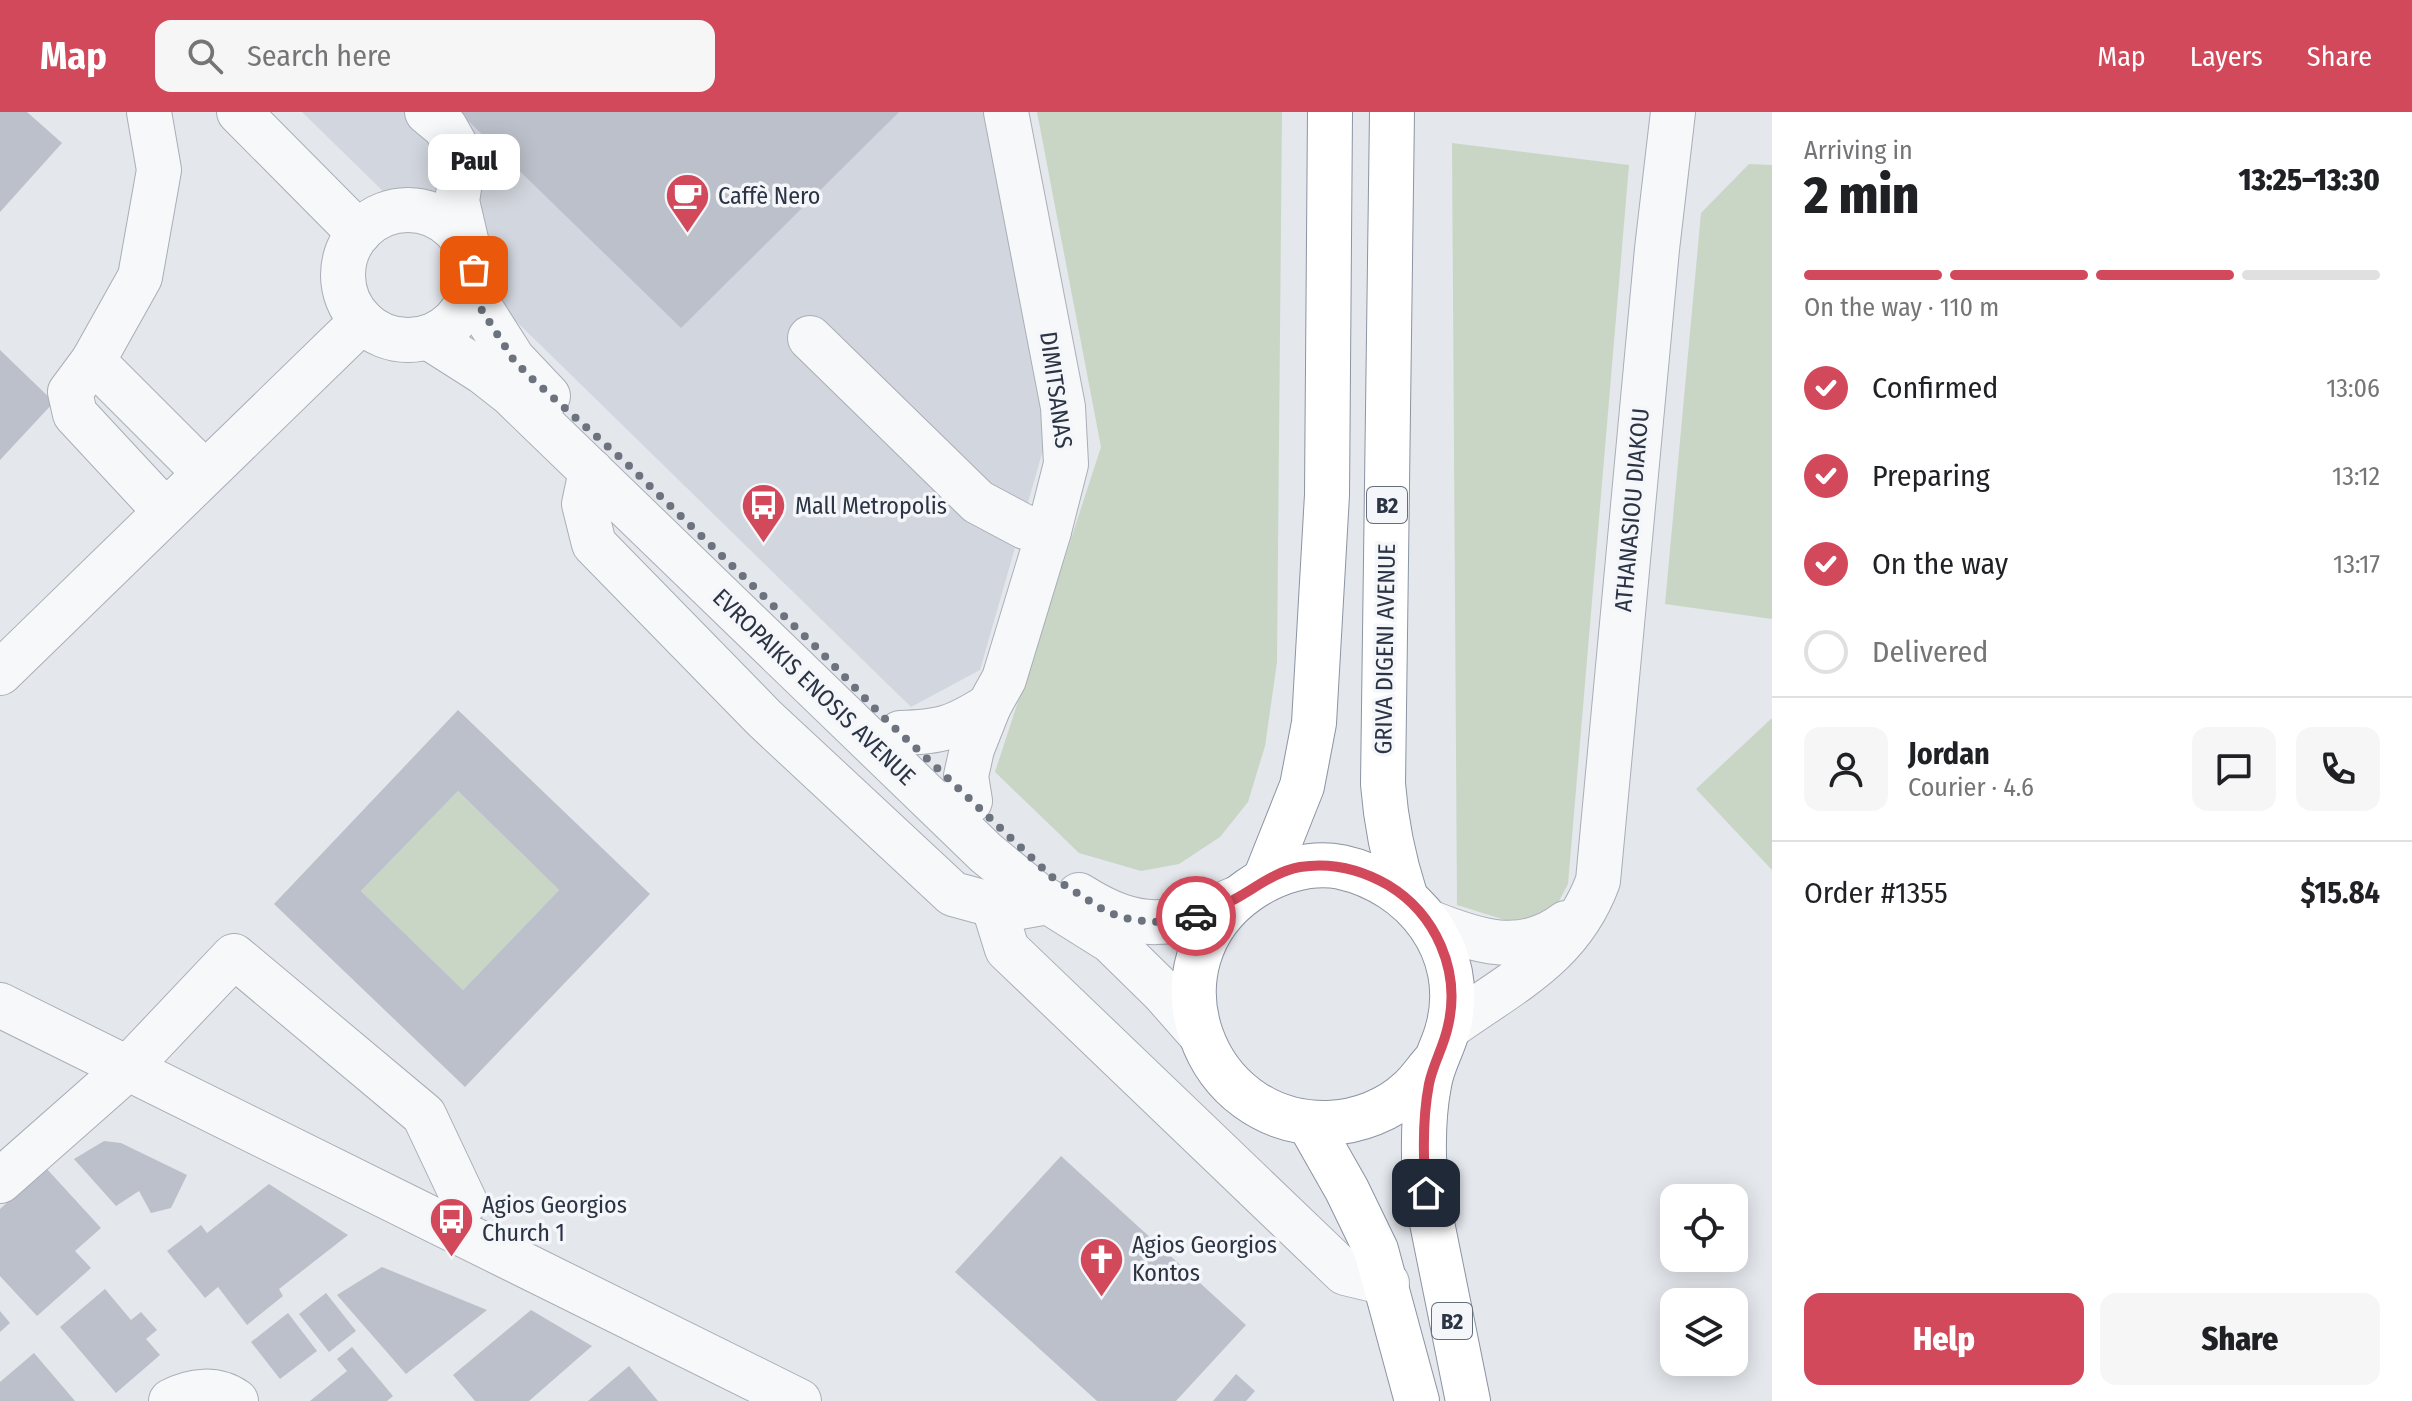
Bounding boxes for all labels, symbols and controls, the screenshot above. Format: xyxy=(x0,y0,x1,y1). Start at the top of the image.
search box xyxy=(155,20,715,92)
text: Map xyxy=(40,33,107,79)
icon: search xyxy=(183,34,227,78)
text: Search here xyxy=(247,38,391,74)
text: Map xyxy=(2097,40,2146,73)
text: Layers xyxy=(2190,40,2263,73)
text: Share xyxy=(2307,40,2372,73)
callout: Paul xyxy=(428,134,520,190)
text: Arriving in xyxy=(1804,135,1913,166)
text: Paul xyxy=(451,146,497,177)
text: 13:25–13:30 xyxy=(2238,162,2380,198)
text: 2 min xyxy=(1804,164,1919,227)
cafe icon: Caffè Nero xyxy=(663,172,711,235)
place label: Caffè Nero xyxy=(718,182,820,210)
pin xyxy=(440,236,508,304)
icon: bag xyxy=(452,248,496,292)
text: On the way · 110 m xyxy=(1804,292,1999,323)
street label: DIMITSANAS xyxy=(1034,330,1078,450)
icon: check xyxy=(1804,366,1848,410)
text: Confirmed xyxy=(1872,370,1998,406)
text: 13:06 xyxy=(2326,373,2380,404)
street label: ATHANASIOU DIAKOU xyxy=(1609,407,1655,613)
icon: check xyxy=(1804,454,1848,498)
text: Preparing xyxy=(1872,458,1990,494)
text: 13:12 xyxy=(2332,461,2380,492)
bus stop icon: Mall Metropolis xyxy=(740,482,788,545)
road number: B2 xyxy=(1367,487,1407,523)
place label: Mall Metropolis xyxy=(795,492,947,520)
icon: check xyxy=(1804,542,1848,586)
street label: GRIVA DIGENI AVENUE xyxy=(1369,543,1401,755)
text: On the way xyxy=(1872,546,2008,582)
text: 13:17 xyxy=(2333,549,2380,580)
street label: EVROPAIKIS ENOSIS AVENUE xyxy=(707,583,921,791)
text: Delivered xyxy=(1872,634,1988,670)
button: person xyxy=(1804,727,1888,811)
button: chat xyxy=(2192,727,2276,811)
button: phone xyxy=(2296,727,2380,811)
text: Jordan xyxy=(1908,736,1990,772)
text: Courier · 4.6 xyxy=(1908,772,2034,803)
text: Order #1355 xyxy=(1804,875,1948,911)
text: $15.84 xyxy=(2301,875,2380,911)
courier xyxy=(1156,876,1236,956)
icon: car xyxy=(1174,894,1218,938)
pin xyxy=(1392,1159,1460,1227)
icon: home xyxy=(1404,1171,1448,1215)
map controls xyxy=(1660,1184,1748,1376)
button: locate xyxy=(1660,1184,1748,1272)
place label: Agios Georgios Church 1 xyxy=(482,1191,627,1247)
bus stop icon: Agios Georgios Church 1 xyxy=(427,1195,475,1258)
place label: Agios Georgios Kontos xyxy=(1132,1231,1277,1287)
church icon: Agios Georgios Kontos xyxy=(1077,1235,1125,1298)
button: layers xyxy=(1660,1288,1748,1376)
button: Help xyxy=(1804,1293,2084,1385)
button: Share xyxy=(2100,1293,2380,1385)
road number: B2 xyxy=(1432,1303,1472,1339)

